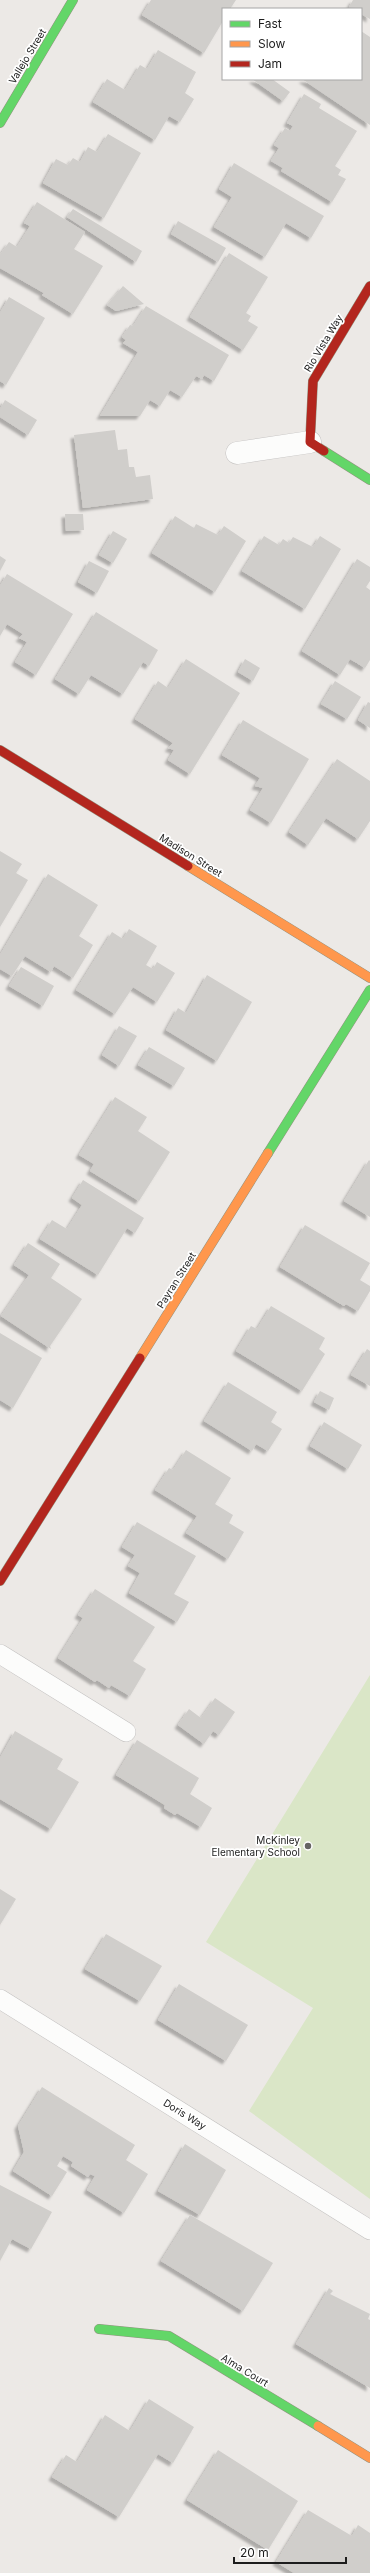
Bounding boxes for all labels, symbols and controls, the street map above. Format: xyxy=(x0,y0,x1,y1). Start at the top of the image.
legend xyxy=(222,8,362,80)
text: Fast xyxy=(258,16,282,31)
street label: Vallejo Street xyxy=(6,26,49,86)
text: Slow xyxy=(258,36,286,51)
text: Jam xyxy=(258,56,282,71)
street label: Rio Vista Way xyxy=(301,312,345,374)
street label: Madison Street xyxy=(158,831,225,879)
street label: Payran Street xyxy=(154,1249,198,1310)
place label: McKinley Elementary School xyxy=(211,1834,300,1858)
marker: McKinley Elementary School xyxy=(303,1841,313,1851)
street label: Doris Way xyxy=(161,2096,209,2132)
street label: Alma Court xyxy=(219,2351,271,2389)
scale bar xyxy=(234,2539,346,2565)
text: 20 m xyxy=(240,2545,269,2560)

